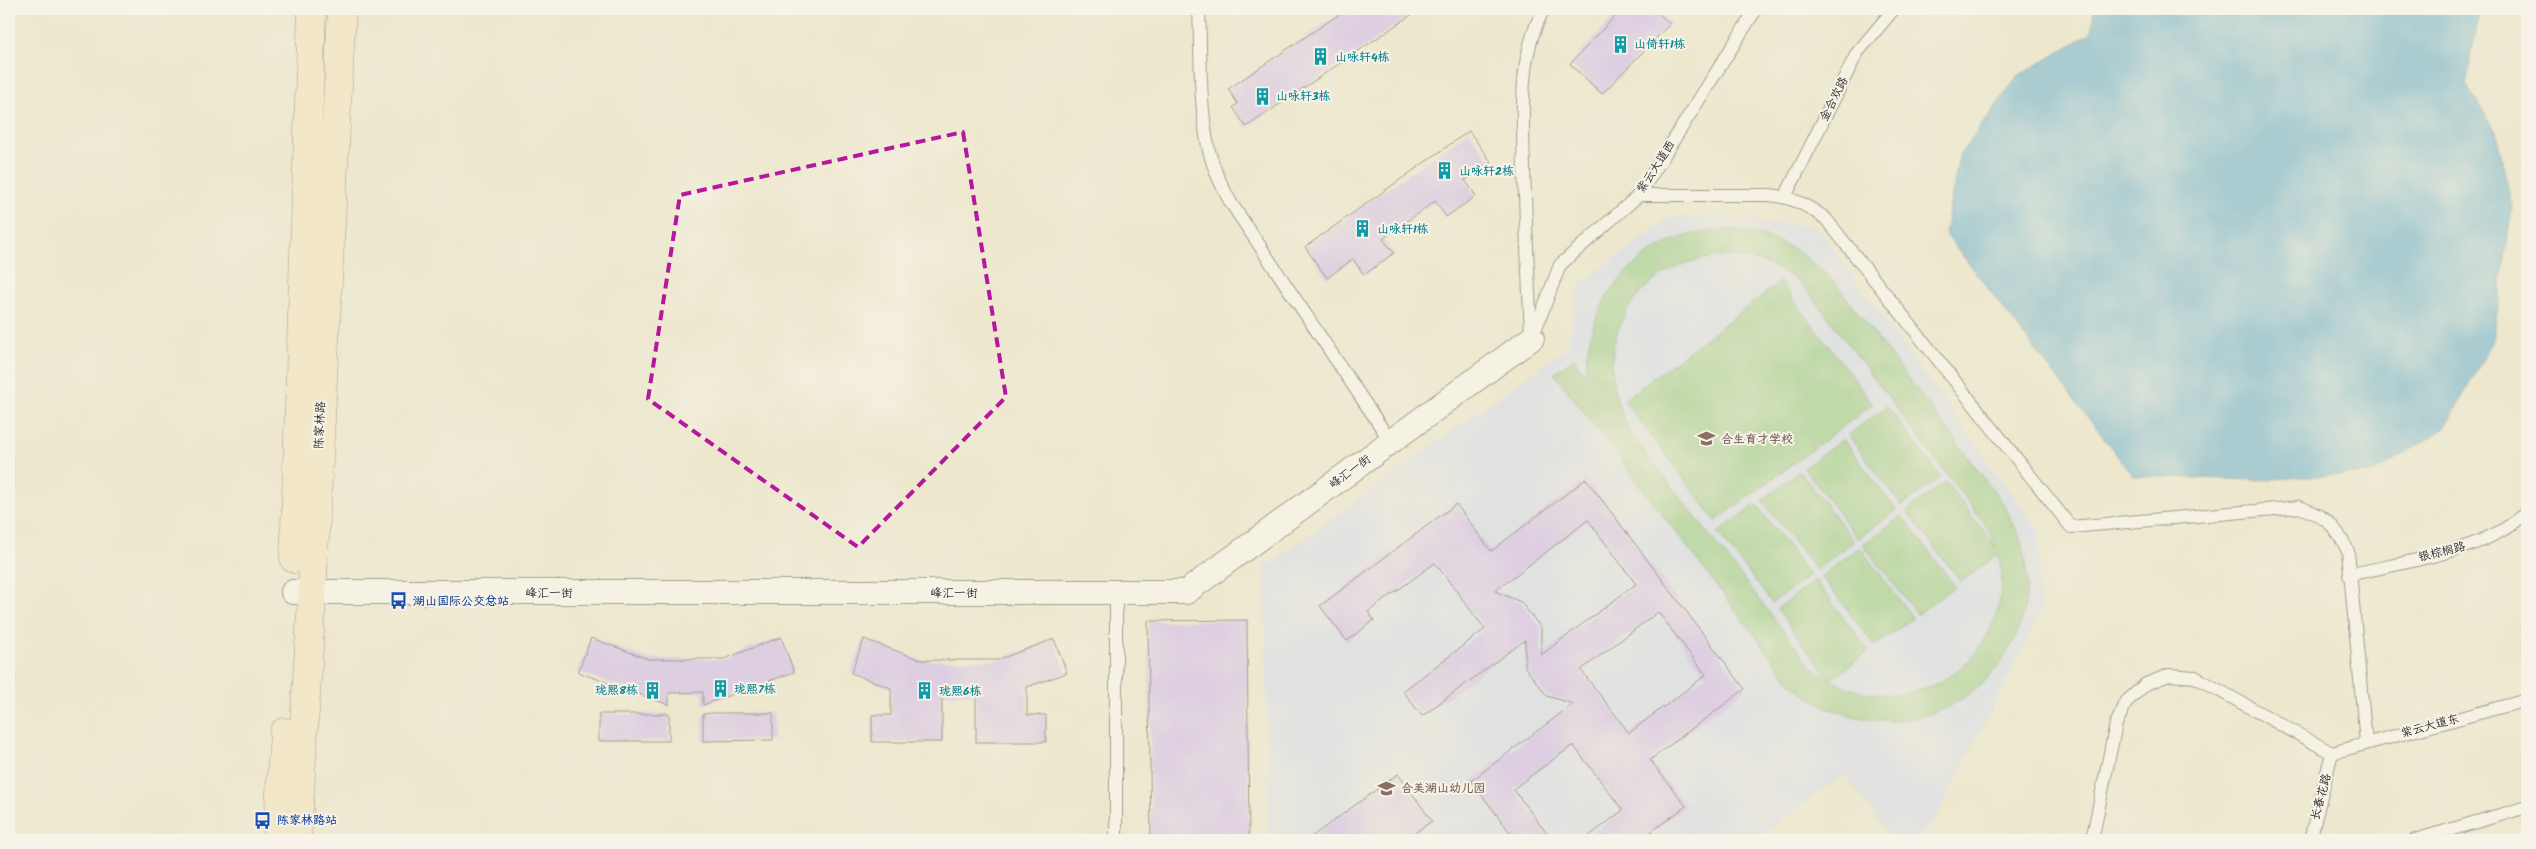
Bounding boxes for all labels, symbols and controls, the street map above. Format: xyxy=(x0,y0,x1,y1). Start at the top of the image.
building icon: 山倚轩1栋 xyxy=(1610,34,1630,54)
place label: 山倚轩1栋 xyxy=(1634,35,1686,54)
building icon: 山咏轩4栋 xyxy=(1311,47,1331,67)
place label: 山咏轩4栋 xyxy=(1335,48,1390,67)
street label: 金合欢路 xyxy=(1815,73,1853,125)
building icon: 山咏轩3栋 xyxy=(1252,86,1272,106)
place label: 山咏轩3栋 xyxy=(1276,87,1331,106)
street label: 紫云大道西 xyxy=(1632,137,1680,197)
building icon: 山咏轩2栋 xyxy=(1435,161,1455,181)
place label: 山咏轩2栋 xyxy=(1459,162,1514,181)
building icon: 山咏轩1栋 xyxy=(1353,219,1373,239)
place label: 山咏轩1栋 xyxy=(1377,220,1429,239)
street label: 陈家林路 xyxy=(309,401,331,449)
school or university icon: 合生育才学校 xyxy=(1697,429,1717,449)
place label: 合生育才学校 xyxy=(1721,430,1793,449)
street label: 峰汇一街 xyxy=(1325,450,1375,494)
street label: 银棕榈路 xyxy=(2416,537,2468,567)
street label: 峰汇一街 xyxy=(525,584,573,603)
street label: 峰汇一街 xyxy=(930,584,978,603)
bus stop icon: 湖山国际公交总站 xyxy=(389,591,409,611)
place label: 湖山国际公交总站 xyxy=(413,592,509,611)
building icon: 珑熙7栋 xyxy=(710,679,730,699)
building icon: 珑熙8栋 xyxy=(642,680,662,700)
place label: 珑熙7栋 xyxy=(734,680,776,699)
place label: 珑熙8栋 xyxy=(595,681,638,700)
building icon: 珑熙6栋 xyxy=(915,681,935,701)
place label: 珑熙6栋 xyxy=(939,682,982,701)
street label: 紫云大道东 xyxy=(2399,709,2461,743)
street label: 长春花路 xyxy=(2306,771,2336,823)
school or university icon: 合美湖山幼儿园 xyxy=(1377,778,1397,798)
place label: 合美湖山幼儿园 xyxy=(1401,779,1485,798)
bus stop icon: 陈家林路站 xyxy=(253,810,273,830)
place label: 陈家林路站 xyxy=(277,811,337,830)

